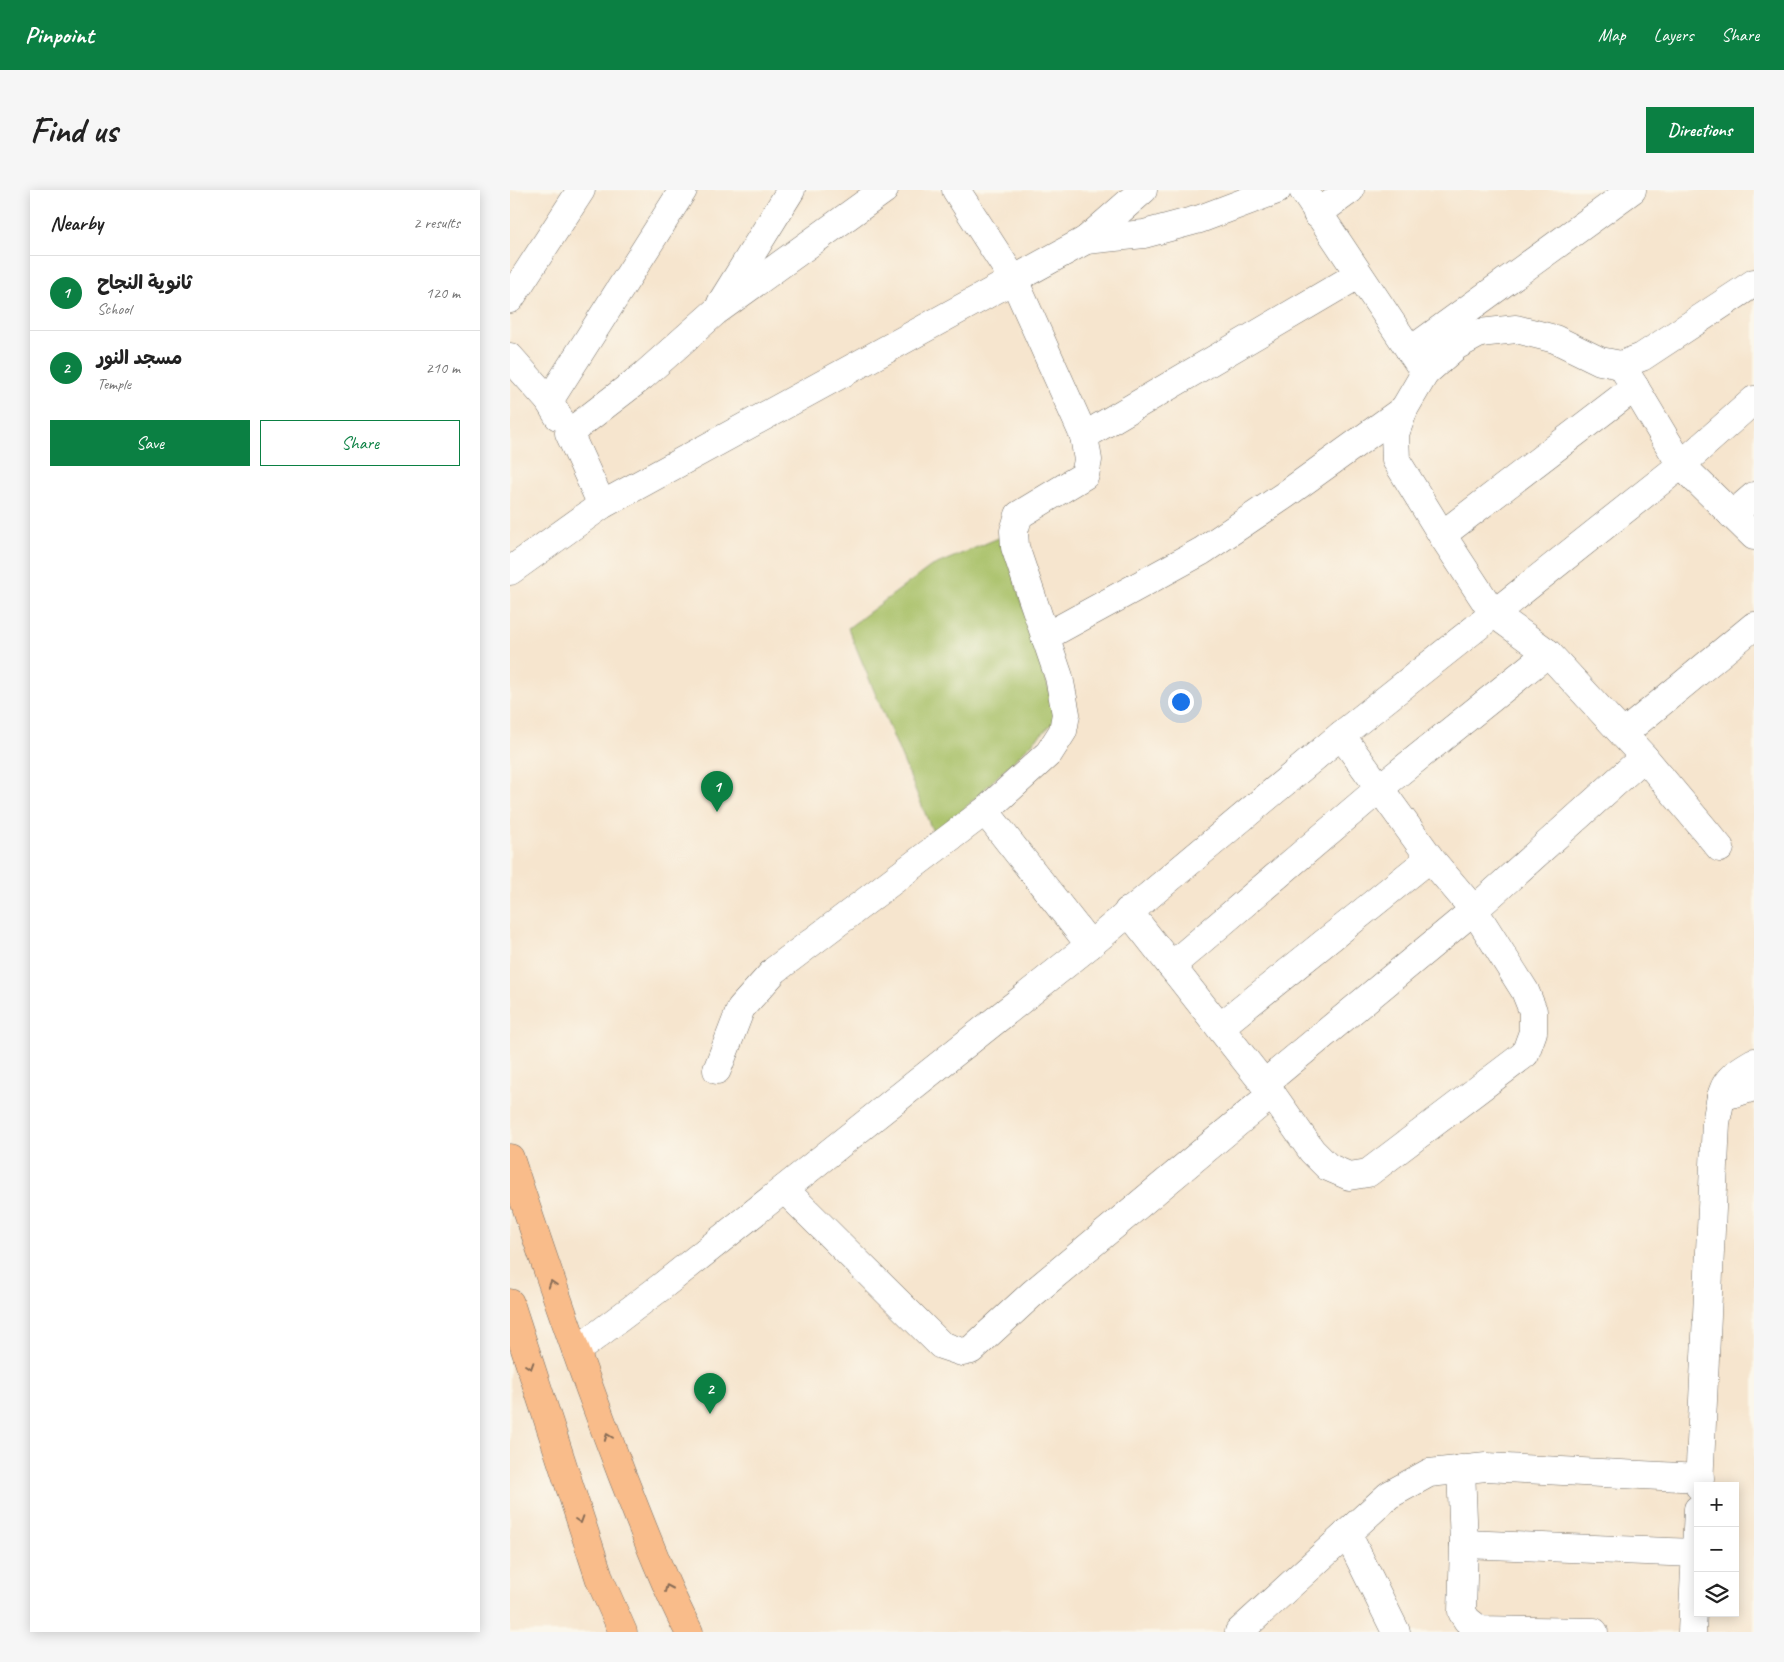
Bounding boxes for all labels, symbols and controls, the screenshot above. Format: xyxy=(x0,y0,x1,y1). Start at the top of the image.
text: Pinpoint xyxy=(25,20,94,50)
text: Map xyxy=(1598,24,1626,46)
text: Layers xyxy=(1654,24,1693,46)
text: Share xyxy=(1721,24,1759,46)
button: Directions xyxy=(1646,107,1754,153)
text: Find us xyxy=(30,108,117,153)
text: Nearby xyxy=(50,210,103,236)
text: 2 results xyxy=(413,213,460,233)
text: ثانوية النجاح xyxy=(97,271,192,295)
text: 1 xyxy=(62,283,70,303)
text: 120 m xyxy=(426,283,460,303)
text: School xyxy=(97,299,131,319)
text: مسجد النور xyxy=(97,346,182,370)
text: 2 xyxy=(62,358,70,378)
text: 210 m xyxy=(426,358,460,378)
text: Temple xyxy=(97,374,131,394)
button: Save xyxy=(50,420,250,466)
button: Share xyxy=(260,420,460,466)
your location xyxy=(1168,689,1194,715)
pin: 1 xyxy=(701,771,733,812)
one-way arrow xyxy=(548,1281,558,1289)
one-way arrow xyxy=(525,1361,535,1369)
pin: 2 xyxy=(694,1373,726,1414)
one-way arrow xyxy=(603,1433,614,1442)
map controls xyxy=(1694,1482,1739,1617)
button: + xyxy=(1694,1482,1739,1527)
one-way arrow xyxy=(575,1516,585,1524)
button: − xyxy=(1694,1527,1739,1572)
button: layers xyxy=(1694,1572,1739,1617)
one-way arrow xyxy=(664,1584,675,1593)

